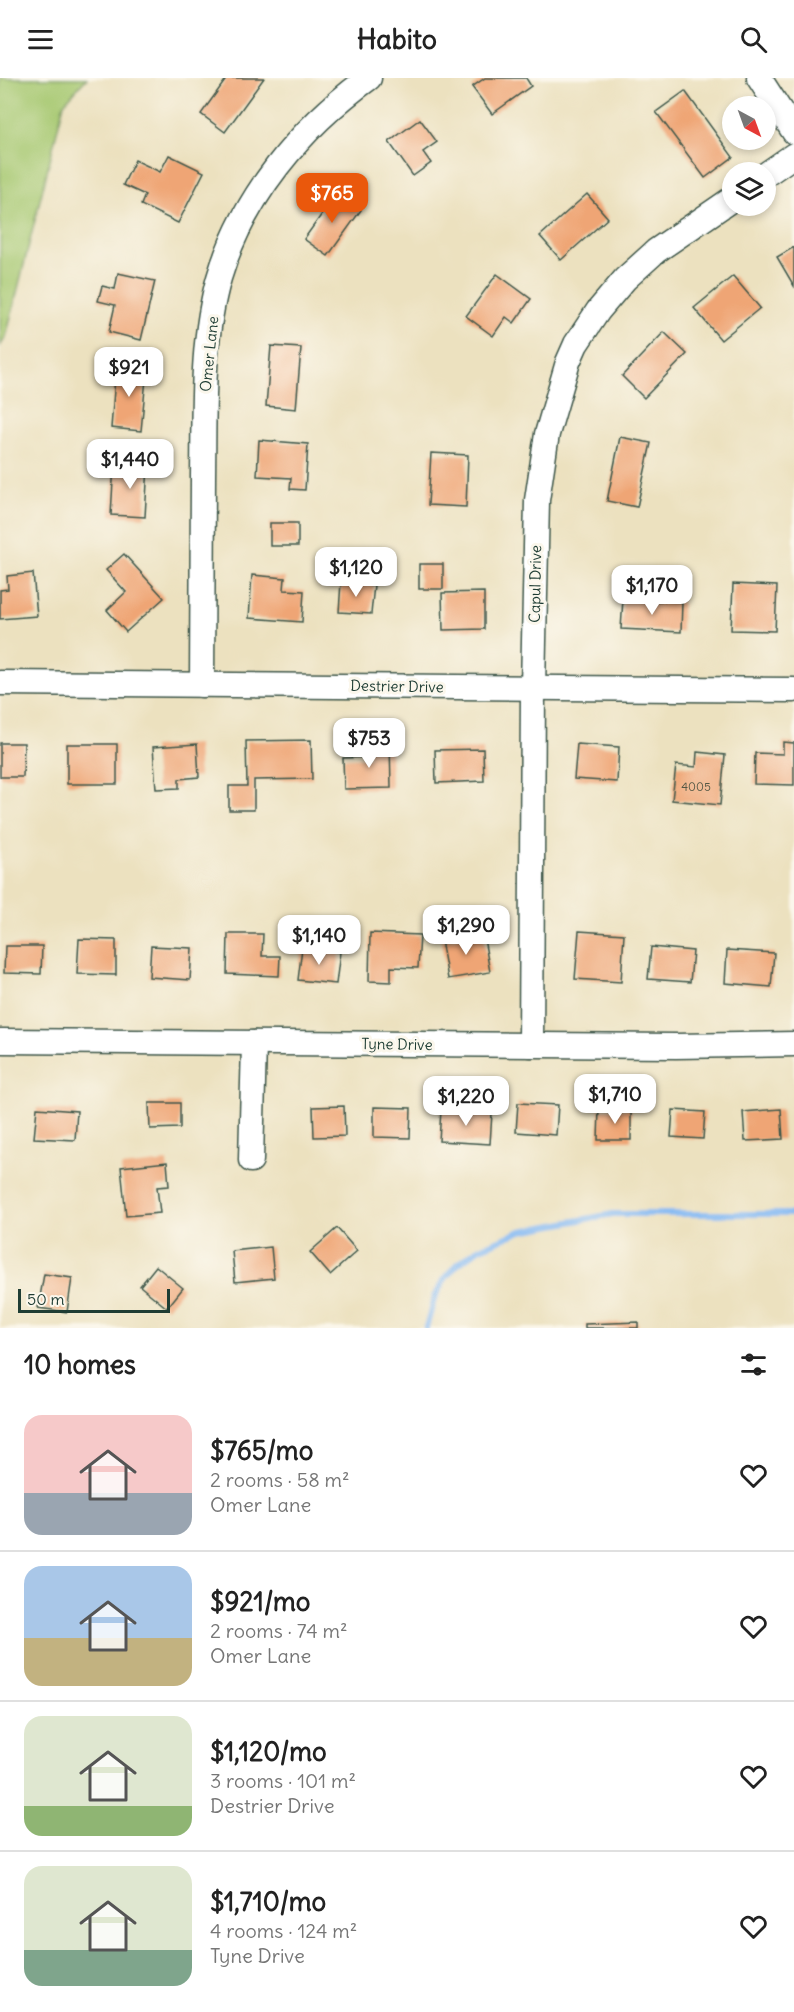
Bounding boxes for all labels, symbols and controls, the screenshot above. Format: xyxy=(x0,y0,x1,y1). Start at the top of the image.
text: Habito xyxy=(357,22,437,56)
icon: menu xyxy=(24,23,57,56)
icon: search xyxy=(737,23,770,56)
north arrow xyxy=(722,96,776,150)
map controls xyxy=(722,96,776,216)
button: layers xyxy=(722,162,776,216)
pin: $765 xyxy=(296,173,368,224)
text: $765 xyxy=(310,180,354,205)
street label: Omer Lane xyxy=(196,315,222,393)
pin: $921 xyxy=(93,347,165,398)
text: $921 xyxy=(108,354,150,379)
pin: $1,440 xyxy=(81,439,179,490)
text: $1,440 xyxy=(101,446,159,471)
street label: Capul Drive xyxy=(525,545,545,623)
pin: $1,120 xyxy=(307,547,405,598)
text: $1,120 xyxy=(329,554,383,579)
pin: $1,170 xyxy=(603,565,701,616)
text: $1,170 xyxy=(626,572,678,597)
street label: Destrier Drive xyxy=(350,676,444,696)
pin: $753 xyxy=(333,718,405,769)
text: $753 xyxy=(347,725,391,750)
house number: 4005 xyxy=(681,779,711,794)
pin: $1,290 xyxy=(417,905,515,956)
text: $1,290 xyxy=(437,912,495,937)
pin: $1,140 xyxy=(270,915,368,966)
text: $1,140 xyxy=(292,922,346,947)
street label: Tyne Drive xyxy=(361,1034,433,1054)
pin: $1,710 xyxy=(566,1074,664,1125)
pin: $1,220 xyxy=(417,1076,515,1127)
text: $1,710 xyxy=(588,1081,642,1106)
text: $1,220 xyxy=(437,1083,495,1108)
scale bar xyxy=(18,1286,170,1314)
text: 50 m xyxy=(27,1289,65,1309)
text: 10 homes xyxy=(24,1348,136,1381)
icon: filters xyxy=(737,1348,770,1381)
text: $765/mo xyxy=(210,1434,313,1467)
icon: home xyxy=(72,1439,144,1511)
icon: heart xyxy=(737,1459,770,1492)
text: 2 rooms · 58 m² xyxy=(210,1467,350,1492)
text: Omer Lane xyxy=(210,1492,311,1517)
text: $921/mo xyxy=(210,1585,310,1618)
icon: home xyxy=(72,1590,144,1662)
icon: heart xyxy=(737,1610,770,1643)
text: 2 rooms · 74 m² xyxy=(210,1618,347,1643)
text: Omer Lane xyxy=(210,1643,311,1668)
text: $1,120/mo xyxy=(210,1735,327,1768)
icon: home xyxy=(72,1740,144,1812)
icon: heart xyxy=(737,1760,770,1793)
text: 3 rooms · 101 m² xyxy=(210,1768,356,1793)
text: Destrier Drive xyxy=(210,1793,334,1818)
text: $1,710/mo xyxy=(210,1885,326,1918)
icon: home xyxy=(72,1890,144,1962)
icon: heart xyxy=(737,1910,770,1943)
text: 4 rooms · 124 m² xyxy=(210,1918,357,1943)
text: Tyne Drive xyxy=(210,1943,305,1968)

